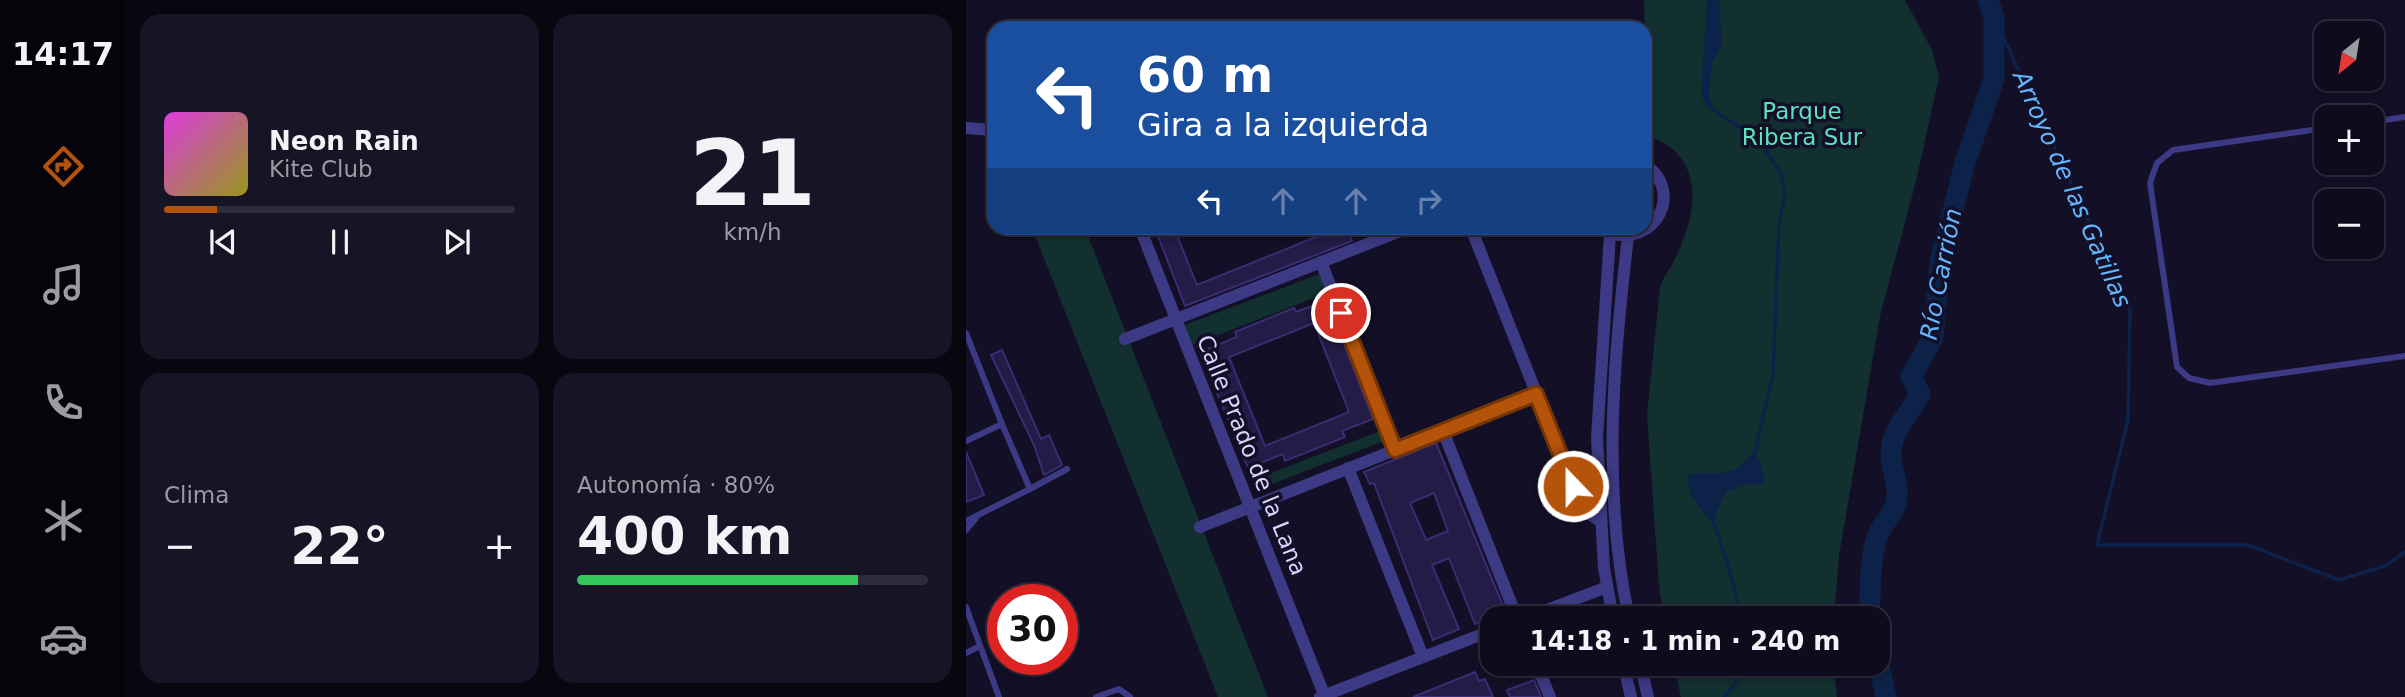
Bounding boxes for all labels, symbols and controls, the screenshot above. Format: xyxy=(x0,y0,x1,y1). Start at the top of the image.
north arrow xyxy=(2314,21,2384,91)
map controls xyxy=(2314,21,2384,259)
text: 14:17 xyxy=(12,35,114,73)
text: 60 m xyxy=(1137,47,1273,104)
icon: left xyxy=(1022,49,1113,140)
water label: Arroyo de las Gatillas xyxy=(2006,64,2137,312)
park label: Parque Ribera Sur xyxy=(1742,98,1863,150)
button: + xyxy=(2314,105,2384,175)
text: Gira a la izquierda xyxy=(1137,106,1429,144)
text: 21 xyxy=(689,121,816,226)
text: Neon Rain xyxy=(269,126,419,156)
icon: directions xyxy=(39,142,88,191)
text: Kite Club xyxy=(269,156,373,182)
icon: left xyxy=(1191,182,1229,220)
icon: ahead xyxy=(1264,182,1302,220)
icon: ahead xyxy=(1337,182,1375,220)
icon: right xyxy=(1410,182,1448,220)
button: − xyxy=(2314,189,2384,259)
water label: Río Carrión xyxy=(1915,206,1967,342)
text: km/h xyxy=(723,219,782,245)
icon: previous xyxy=(204,223,242,261)
icon: pause xyxy=(321,223,359,261)
icon: next xyxy=(438,223,476,261)
icon: music xyxy=(39,260,88,309)
pin xyxy=(1311,283,1371,343)
icon: arrive xyxy=(1322,294,1360,332)
street label: Calle Prado de la Lana xyxy=(1192,331,1312,579)
icon: phone xyxy=(39,378,88,427)
position arrow xyxy=(1536,449,1610,523)
text: Autonomía · 80% xyxy=(577,472,775,498)
text: Clima xyxy=(164,482,229,508)
icon: climate xyxy=(39,496,88,545)
text: 400 km xyxy=(577,506,792,566)
text: 22° xyxy=(290,516,389,576)
text: − xyxy=(164,524,196,568)
text: + xyxy=(483,524,515,568)
speed limit sign: 30 xyxy=(987,584,1078,675)
icon: car xyxy=(39,614,88,663)
text: 14:18 · 1 min · 240 m xyxy=(1530,626,1840,656)

